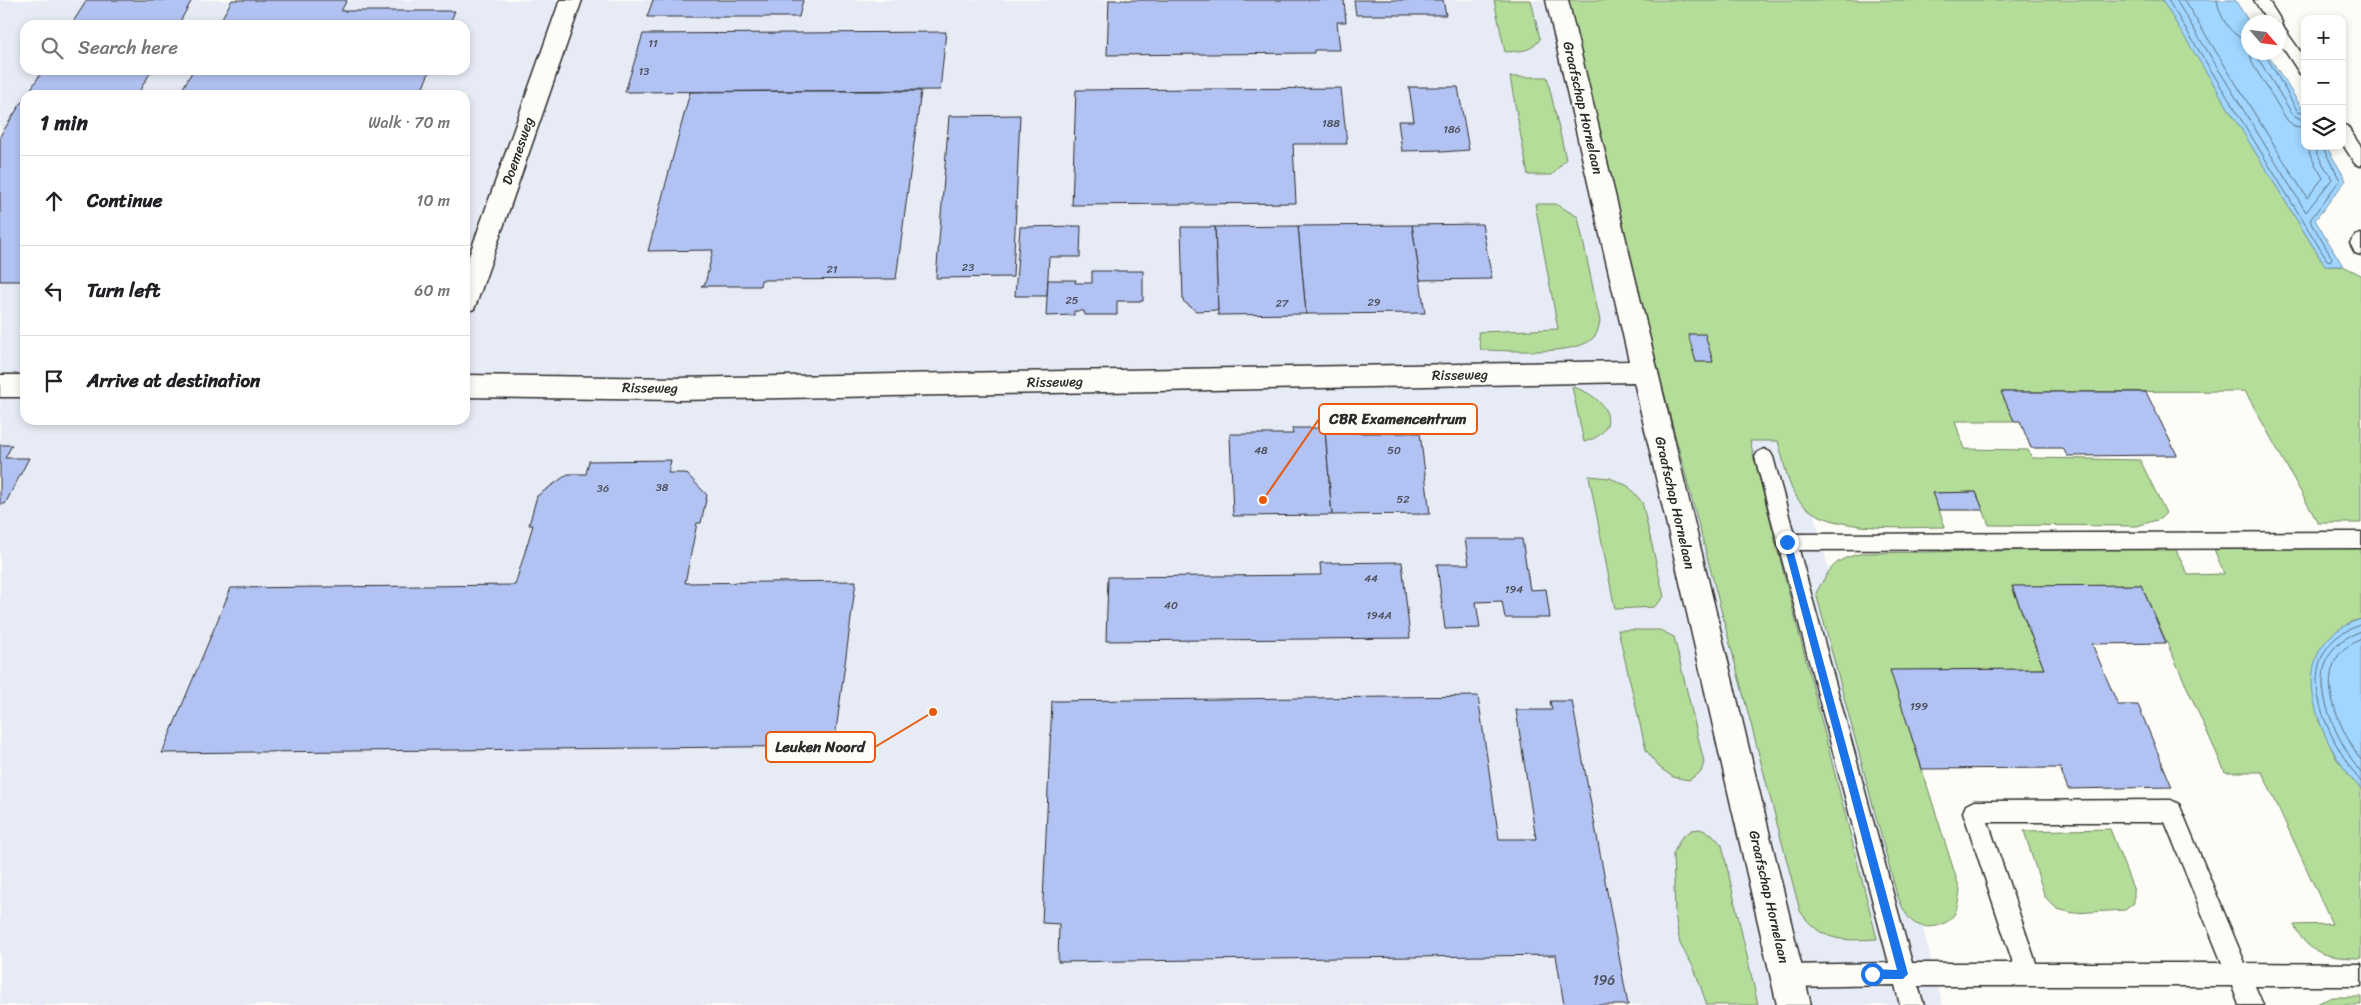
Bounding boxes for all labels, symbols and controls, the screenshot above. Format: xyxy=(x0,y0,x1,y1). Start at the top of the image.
north arrow xyxy=(2241,15,2286,60)
map controls xyxy=(2301,15,2346,150)
button: + xyxy=(2301,15,2346,60)
search box xyxy=(20,20,470,75)
text: Search here xyxy=(78,31,178,64)
icon: search xyxy=(38,34,66,62)
house number: 11 xyxy=(648,34,658,53)
street label: Graafschap Hornelaan xyxy=(1556,39,1611,177)
button: − xyxy=(2301,60,2346,105)
house number: 13 xyxy=(639,62,649,81)
text: 1 min xyxy=(40,104,88,142)
button: layers xyxy=(2301,105,2346,150)
text: Walk · 70 m xyxy=(368,108,450,137)
street label: Doemesweg xyxy=(495,114,541,188)
house number: 188 xyxy=(1322,114,1340,133)
house number: 186 xyxy=(1443,120,1461,139)
text: Continue xyxy=(87,184,163,217)
text: 10 m xyxy=(417,186,450,215)
icon: ahead xyxy=(40,187,68,215)
house number: 23 xyxy=(962,258,974,277)
house number: 21 xyxy=(826,260,838,279)
text: Turn left xyxy=(87,274,160,307)
text: 60 m xyxy=(414,276,450,305)
icon: left xyxy=(40,277,68,305)
house number: 25 xyxy=(1065,291,1079,310)
house number: 29 xyxy=(1367,293,1381,312)
house number: 27 xyxy=(1276,294,1289,313)
street label: Risseweg xyxy=(1432,362,1488,388)
text: Arrive at destination xyxy=(87,364,260,397)
icon: arrive xyxy=(40,367,68,395)
street label: Risseweg xyxy=(1027,369,1083,395)
street label: Risseweg xyxy=(622,375,678,401)
callout: CBR Examencentrum xyxy=(1319,404,1477,434)
text: CBR Examencentrum xyxy=(1328,406,1467,432)
street label: Graafschap Hornelaan xyxy=(1648,434,1703,572)
house number: 48 xyxy=(1254,441,1268,460)
house number: 50 xyxy=(1387,441,1401,460)
house number: 38 xyxy=(656,478,669,497)
house number: 36 xyxy=(597,479,609,498)
house number: 52 xyxy=(1396,490,1410,509)
route end xyxy=(1776,531,1799,554)
house number: 44 xyxy=(1364,569,1378,588)
house number: 194 xyxy=(1505,580,1523,599)
house number: 40 xyxy=(1164,596,1178,615)
house number: 194A xyxy=(1366,606,1392,625)
house number: 199 xyxy=(1910,697,1928,716)
callout: Leuken Noord xyxy=(766,732,875,762)
text: Leuken Noord xyxy=(775,734,867,760)
street label: Graafschap Hornelaan xyxy=(1742,828,1797,966)
route start xyxy=(1861,963,1884,986)
house number: 196 xyxy=(1593,968,1615,993)

